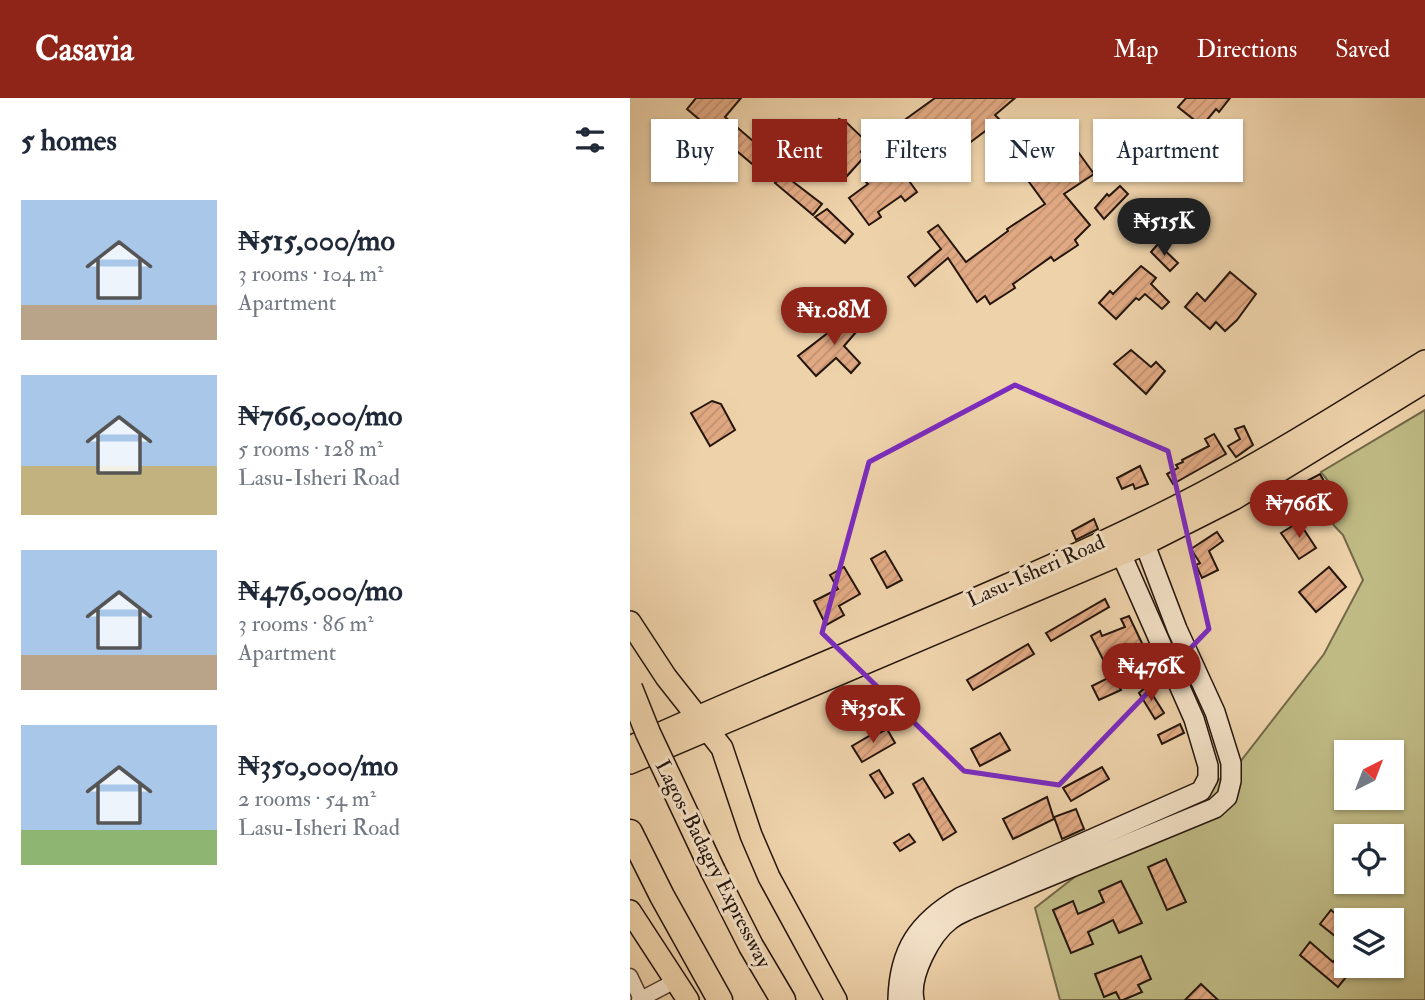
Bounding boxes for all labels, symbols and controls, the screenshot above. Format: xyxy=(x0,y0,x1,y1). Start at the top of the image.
text: Casavia xyxy=(35,29,134,70)
text: Map xyxy=(1113,34,1158,65)
text: Directions xyxy=(1196,34,1297,65)
text: Saved xyxy=(1335,34,1390,65)
chip: Buy xyxy=(651,119,738,182)
chip: Rent xyxy=(752,119,847,182)
chip: Filters xyxy=(861,119,971,182)
chip: New xyxy=(985,119,1079,182)
chip: Apartment xyxy=(1093,119,1243,182)
icon: filters xyxy=(571,121,609,159)
text: 5 homes xyxy=(21,122,117,159)
pin: ₦515K xyxy=(1115,198,1213,258)
text: ₦515K xyxy=(1133,206,1195,235)
text: ₦515,000/mo xyxy=(238,222,395,259)
icon: home xyxy=(77,228,161,312)
text: 3 rooms · 104 m² xyxy=(238,259,384,288)
text: Apartment xyxy=(238,288,336,317)
pin: ₦1.08M xyxy=(777,288,891,347)
text: ₦1.08M xyxy=(797,295,871,324)
text: ₦766,000/mo xyxy=(238,397,402,434)
icon: home xyxy=(77,403,161,487)
text: 5 rooms · 128 m² xyxy=(238,434,383,463)
text: Lasu-Isheri Road xyxy=(238,463,400,492)
pin: ₦766K xyxy=(1250,480,1348,540)
text: ₦766K xyxy=(1266,488,1332,517)
street label: Lasu-Isheri Road xyxy=(963,528,1110,613)
text: ₦476,000/mo xyxy=(238,572,403,609)
icon: home xyxy=(77,578,161,662)
text: 3 rooms · 86 m² xyxy=(238,609,374,638)
text: Apartment xyxy=(238,638,336,667)
pin: ₦476K xyxy=(1102,644,1200,703)
text: ₦476K xyxy=(1118,651,1184,680)
pin: ₦350K xyxy=(824,686,922,745)
text: ₦350K xyxy=(841,693,905,722)
north arrow xyxy=(1334,740,1404,810)
map controls xyxy=(1334,740,1404,978)
text: ₦350,000/mo xyxy=(238,747,398,784)
icon: home xyxy=(77,753,161,837)
street label: Lagos-Badagry Expressway xyxy=(649,755,778,973)
text: 2 rooms · 54 m² xyxy=(238,784,376,813)
text: Lasu-Isheri Road xyxy=(238,813,400,842)
button: locate xyxy=(1334,824,1404,894)
button: layers xyxy=(1334,908,1404,978)

